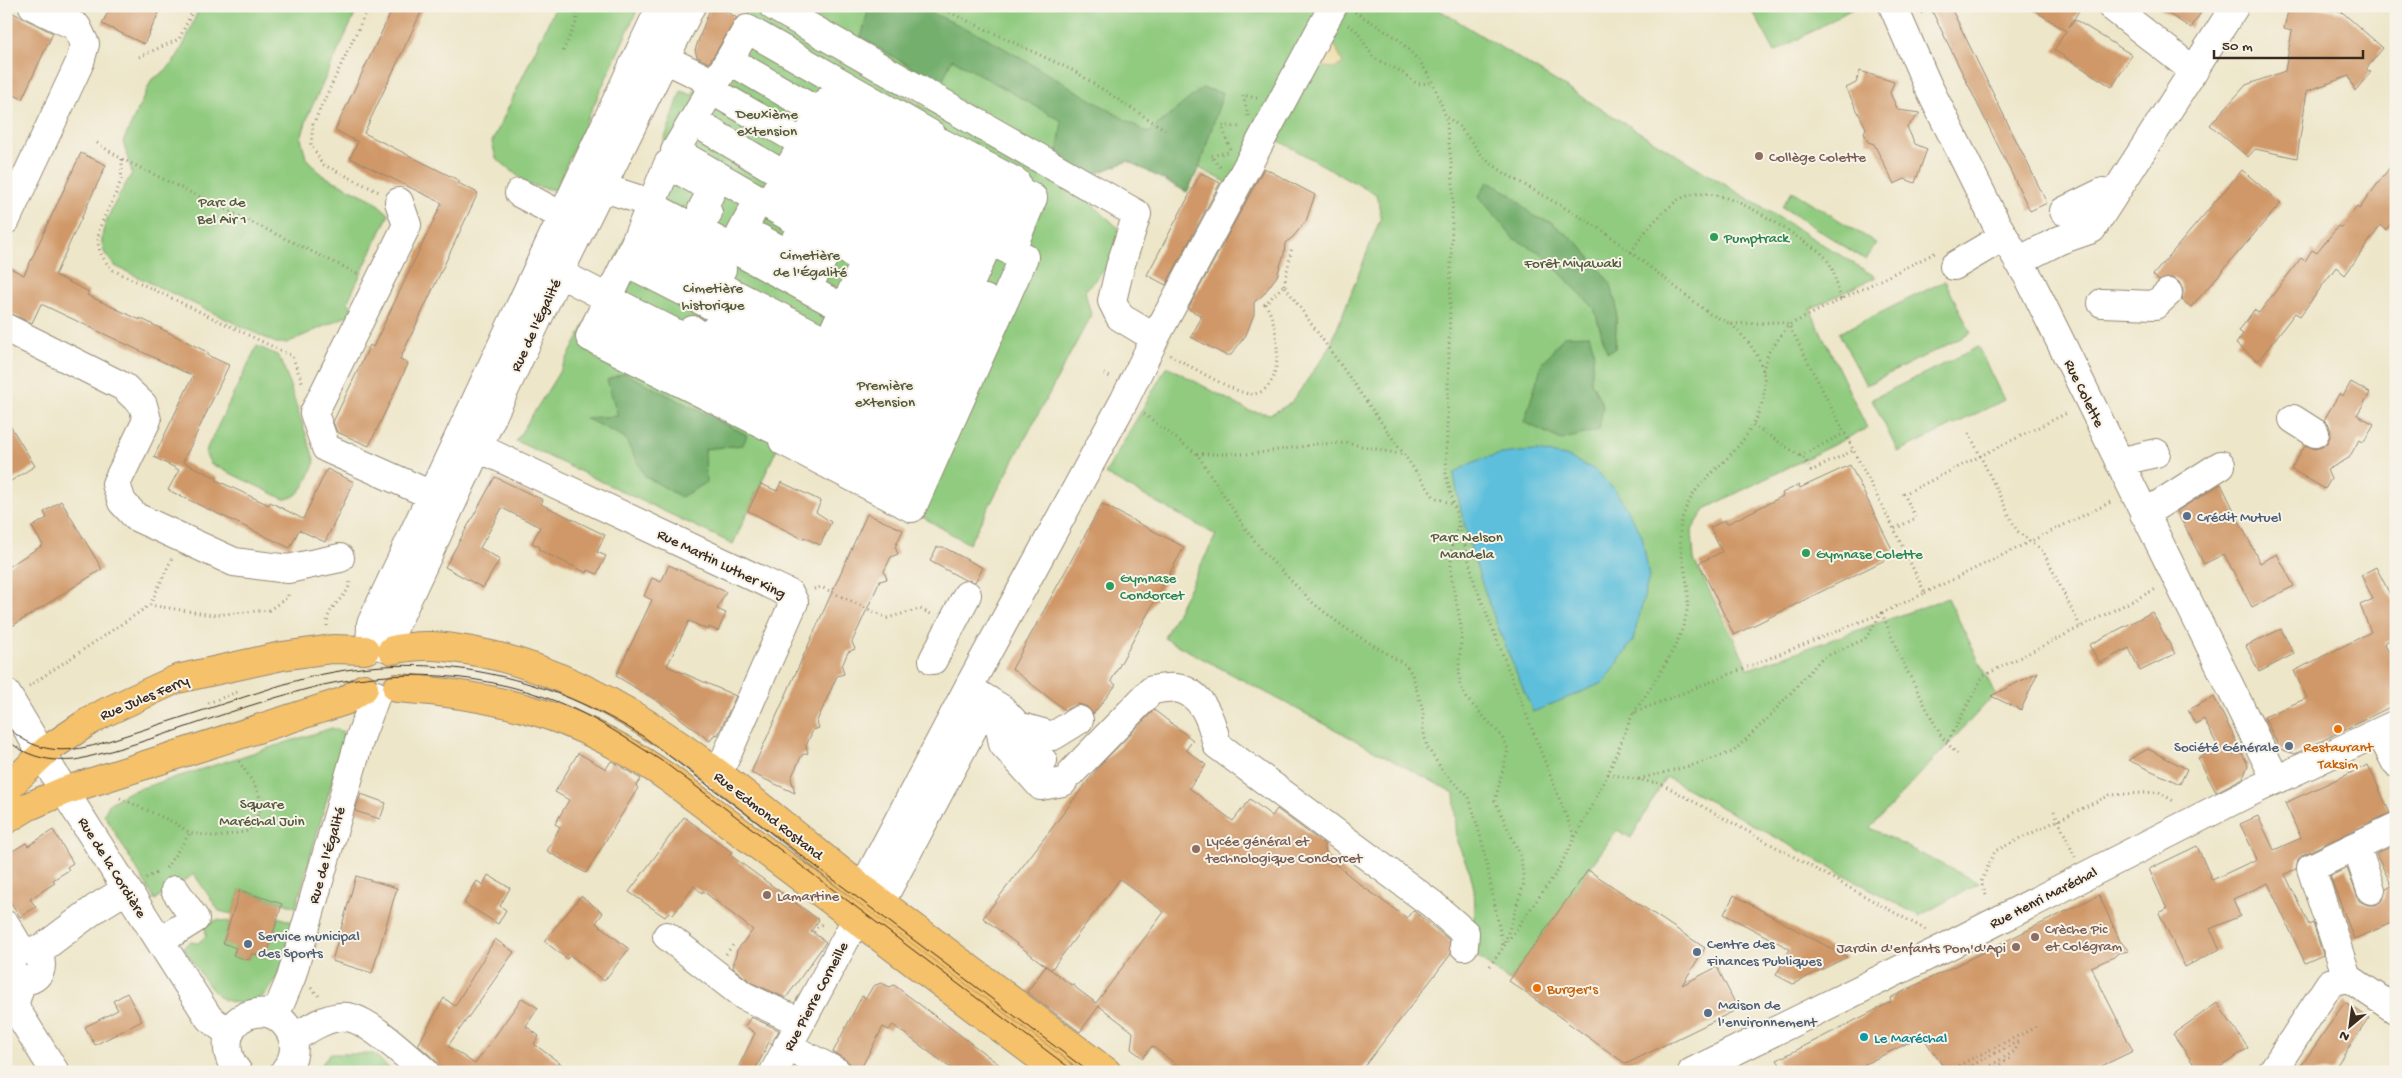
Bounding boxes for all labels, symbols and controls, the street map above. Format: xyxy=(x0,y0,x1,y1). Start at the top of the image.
scale bar xyxy=(2214,28,2363,60)
text: 50 m xyxy=(2222,38,2253,56)
park label: Deuxième extension xyxy=(735,106,798,141)
place label: Collège Colette xyxy=(1769,149,1866,167)
marker: Collège Colette xyxy=(1753,150,1765,162)
park label: Parc de Bel Air 1 xyxy=(196,194,247,229)
place label: Pumptrack xyxy=(1723,230,1790,248)
marker: Pumptrack xyxy=(1708,231,1720,243)
park label: Cimetière de l'Égalité xyxy=(773,247,847,282)
park label: Forêt Miyawaki xyxy=(1523,255,1622,273)
street label: Rue de l'Égalité xyxy=(508,276,566,375)
park label: Cimetière historique xyxy=(681,280,745,315)
street label: Rue Colette xyxy=(2059,357,2107,431)
park label: Première extension xyxy=(855,377,915,412)
place label: Crédit Mutuel xyxy=(2197,509,2282,527)
marker: Crédit Mutuel xyxy=(2181,510,2193,522)
street label: Rue Martin Luther King xyxy=(654,526,788,604)
park label: Parc Nelson Mandela xyxy=(1430,529,1503,564)
place label: Gymnase Colette xyxy=(1816,546,1923,564)
marker: Gymnase Colette xyxy=(1800,547,1812,559)
place label: Gymnase Condorcet xyxy=(1120,570,1186,605)
marker: Gymnase Condorcet xyxy=(1104,580,1116,592)
street label: Rue Jules Ferry xyxy=(98,672,192,726)
marker: Restaurant Taksim xyxy=(2332,723,2344,735)
place label: Société Générale xyxy=(2174,739,2279,757)
place label: Restaurant Taksim xyxy=(2303,739,2375,774)
marker: Société Générale xyxy=(2283,740,2295,752)
street label: Rue Edmond Rostand xyxy=(710,768,827,866)
park label: Square Maréchal Juin xyxy=(219,796,305,831)
street label: Rue de l'Égalité xyxy=(305,805,350,906)
street label: Rue de la Cordière xyxy=(73,814,150,922)
place label: Lycée général et technologique Condorcet xyxy=(1205,833,1364,868)
marker: Lycée général et technologique Condorcet xyxy=(1190,843,1202,855)
street label: Rue Henri Maréchal xyxy=(1987,864,2101,934)
place label: Lamartine xyxy=(777,888,840,906)
marker: Lamartine xyxy=(761,889,773,901)
place label: Crèche Pic et Colégram xyxy=(2045,921,2123,956)
place label: Service municipal des Sports xyxy=(258,928,360,963)
marker: Crèche Pic et Colégram xyxy=(2029,931,2041,943)
place label: Centre des Finances Publiques xyxy=(1706,936,1822,971)
marker: Service municipal des Sports xyxy=(242,938,254,950)
street label: Rue Pierre Corneille xyxy=(780,939,853,1055)
place label: Jardin d'enfants Pom'd'Api xyxy=(1836,940,2006,958)
marker: Jardin d'enfants Pom'd'Api xyxy=(2010,941,2022,953)
marker: Centre des Finances Publiques xyxy=(1691,946,1703,958)
place label: Burger's xyxy=(1546,981,1598,999)
marker: Burger's xyxy=(1531,982,1543,994)
place label: Maison de l'environnement xyxy=(1718,997,1818,1032)
north arrow xyxy=(2324,1000,2374,1050)
marker: Maison de l'environnement xyxy=(1702,1007,1714,1019)
text: N xyxy=(2337,1026,2353,1045)
place label: Le Maréchal xyxy=(1874,1030,1947,1048)
marker: Le Maréchal xyxy=(1858,1031,1870,1043)

